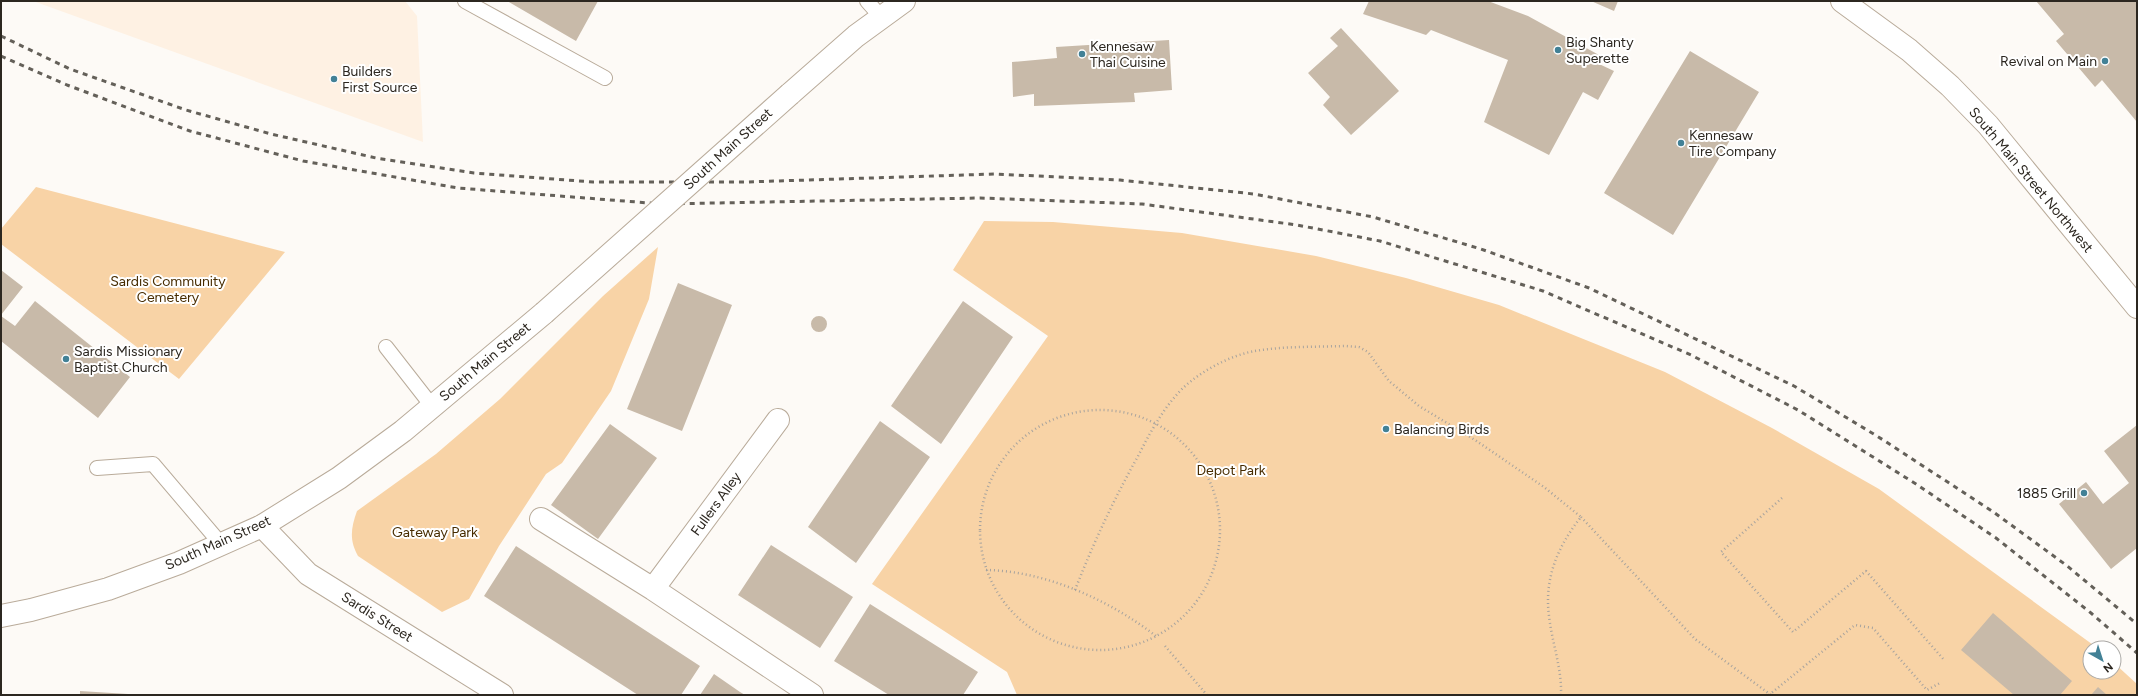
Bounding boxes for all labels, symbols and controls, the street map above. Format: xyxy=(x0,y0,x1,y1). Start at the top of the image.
place label: Big Shanty Superette xyxy=(1566,34,1634,67)
place label: Kennesaw Thai Cuisine xyxy=(1090,38,1166,71)
marker: Big Shanty Superette xyxy=(1553,45,1563,55)
marker: Kennesaw Thai Cuisine xyxy=(1077,49,1087,59)
place label: Revival on Main xyxy=(2000,53,2097,70)
marker: Revival on Main xyxy=(2100,56,2110,66)
place label: Builders First Source xyxy=(342,63,418,96)
marker: Builders First Source xyxy=(329,74,339,84)
street label: South Main Street Northwest xyxy=(1965,104,2097,256)
street label: South Main Street xyxy=(680,105,776,193)
place label: Kennesaw Tire Company xyxy=(1689,127,1777,160)
marker: Kennesaw Tire Company xyxy=(1676,138,1686,148)
park label: Sardis Community Cemetery xyxy=(110,273,226,306)
street label: South Main Street xyxy=(436,319,534,405)
place label: Sardis Missionary Baptist Church xyxy=(74,343,183,376)
marker: Sardis Missionary Baptist Church xyxy=(61,354,71,364)
place label: Balancing Birds xyxy=(1394,421,1489,438)
marker: Balancing Birds xyxy=(1381,424,1391,434)
park label: Depot Park xyxy=(1196,462,1266,479)
street label: Fullers Alley xyxy=(687,468,745,539)
place label: 1885 Grill xyxy=(2017,485,2076,502)
marker: 1885 Grill xyxy=(2079,488,2089,498)
street label: South Main Street xyxy=(163,512,273,574)
park label: Gateway Park xyxy=(392,524,478,541)
street label: Sardis Street xyxy=(338,588,416,646)
north arrow xyxy=(2082,640,2122,680)
text: N xyxy=(2101,660,2115,675)

